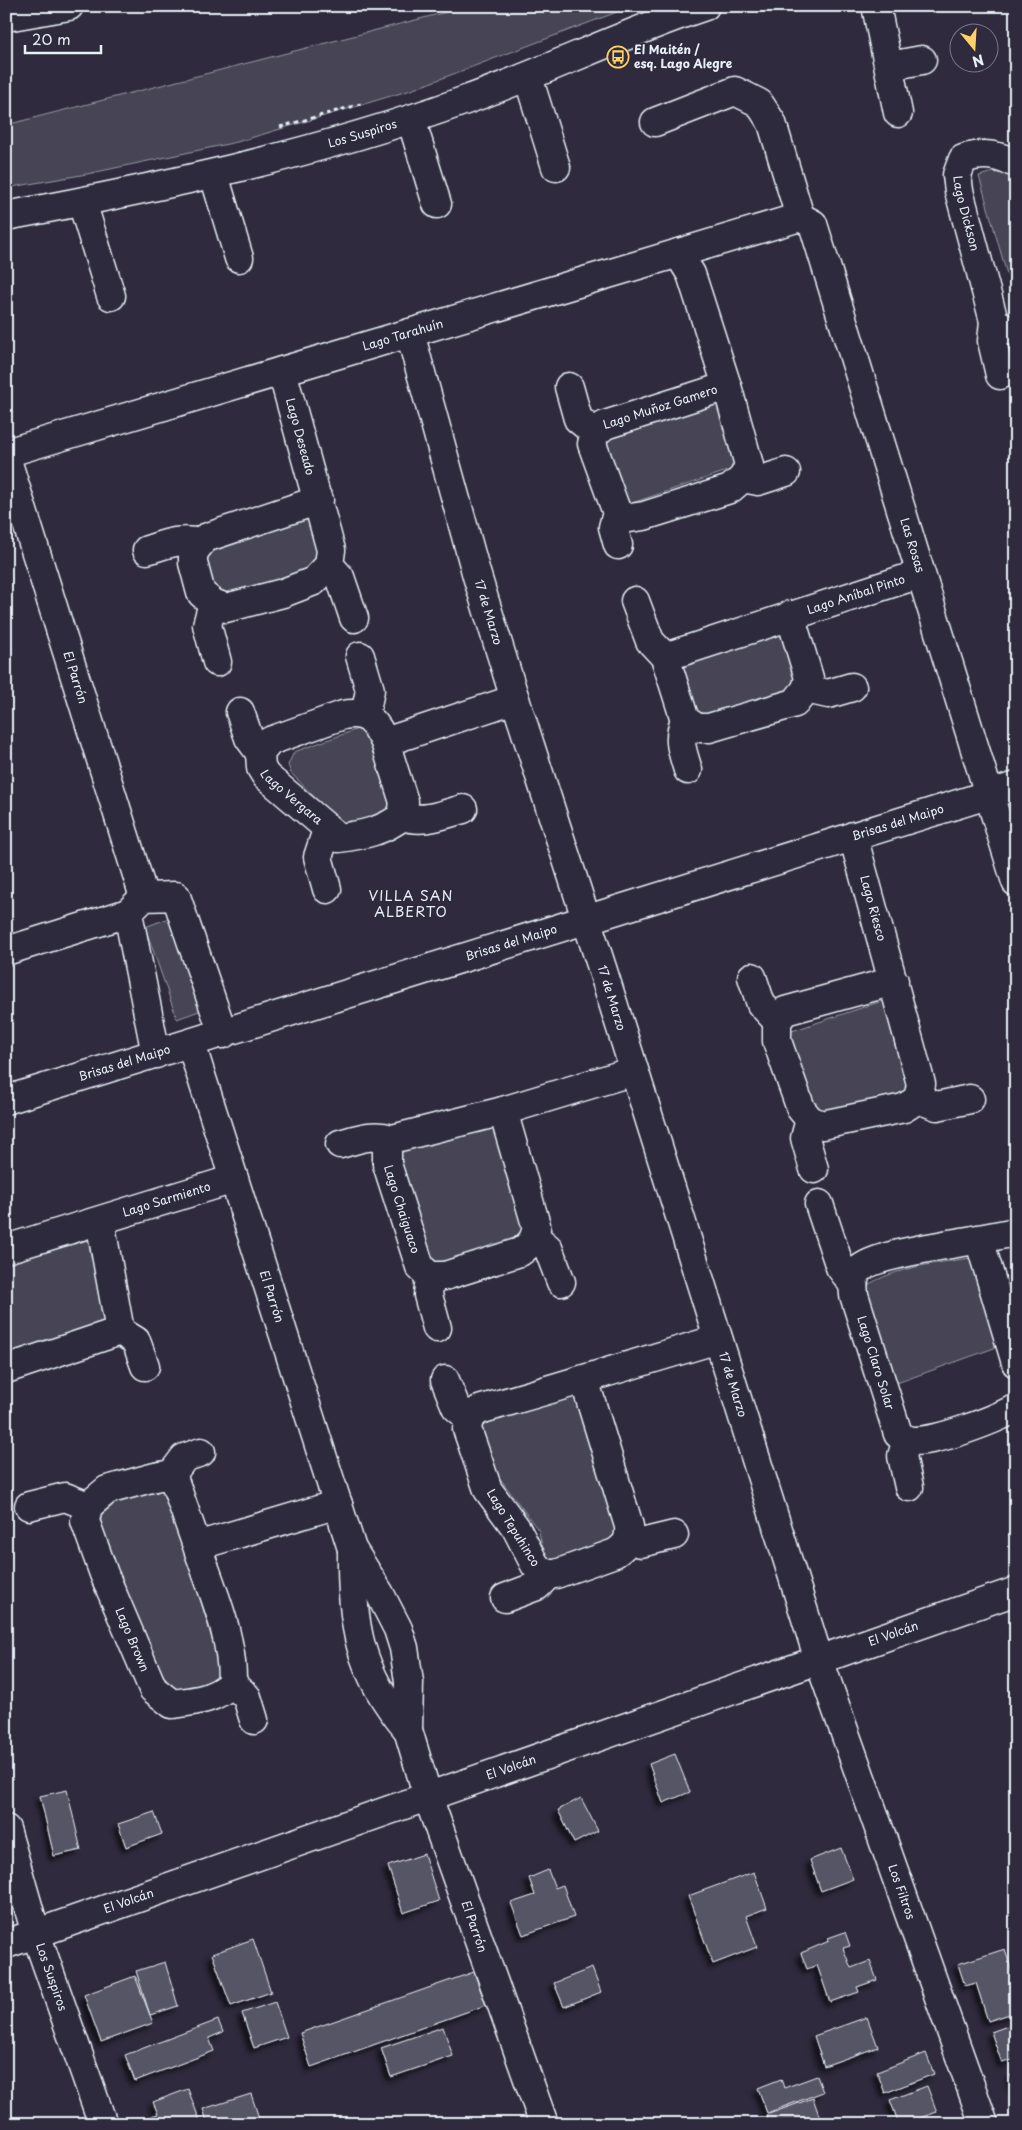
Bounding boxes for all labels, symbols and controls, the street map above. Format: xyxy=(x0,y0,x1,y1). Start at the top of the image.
scale bar xyxy=(25,22,101,54)
north arrow xyxy=(950,22,1000,72)
text: 20 m xyxy=(32,27,71,50)
place label: El Maitén / esq. Lago Alegre xyxy=(634,40,733,72)
bus stop icon: El Maitén / esq. Lago Alegre xyxy=(606,45,630,69)
text: N xyxy=(970,49,987,73)
street label: Los Suspiros xyxy=(326,114,399,152)
street label: Lago Dickson xyxy=(949,175,985,253)
street label: Lago Tarahuín xyxy=(360,314,445,355)
street label: Lago Muñoz Gamero xyxy=(600,379,720,433)
street label: Lago Deseado xyxy=(282,396,320,477)
street label: Las Rosas xyxy=(896,515,930,575)
street label: Lago Aníbal Pinto xyxy=(804,569,907,618)
street label: 17 de Marzo xyxy=(471,577,508,647)
street label: El Parrón xyxy=(59,649,93,706)
street label: Lago Vergara xyxy=(256,766,327,828)
street label: Brisas del Maipo xyxy=(849,799,946,845)
street label: Lago Riesco xyxy=(856,873,891,943)
district label: VILLA SAN ALBERTO xyxy=(369,885,453,922)
street label: Brisas del Maipo xyxy=(463,919,560,965)
street label: 17 de Marzo xyxy=(594,963,631,1033)
street label: Brisas del Maipo xyxy=(76,1039,173,1085)
street label: Lago Chaiguaco xyxy=(380,1162,425,1256)
street label: Lago Sarmiento xyxy=(120,1177,213,1221)
street label: El Parrón xyxy=(256,1268,289,1325)
street label: Lago Claro Solar xyxy=(853,1313,900,1412)
street label: 17 de Marzo xyxy=(715,1349,752,1419)
street label: Lago Tepuhinco xyxy=(483,1485,545,1570)
street label: Lago Brown xyxy=(111,1604,155,1674)
street label: El Volcán xyxy=(866,1616,920,1650)
street label: El Volcán xyxy=(483,1749,538,1784)
street label: Los Filtros xyxy=(884,1862,921,1922)
street label: El Volcán xyxy=(101,1883,156,1917)
street label: El Parrón xyxy=(457,1898,492,1955)
street label: Los Suspiros xyxy=(32,1940,73,2014)

